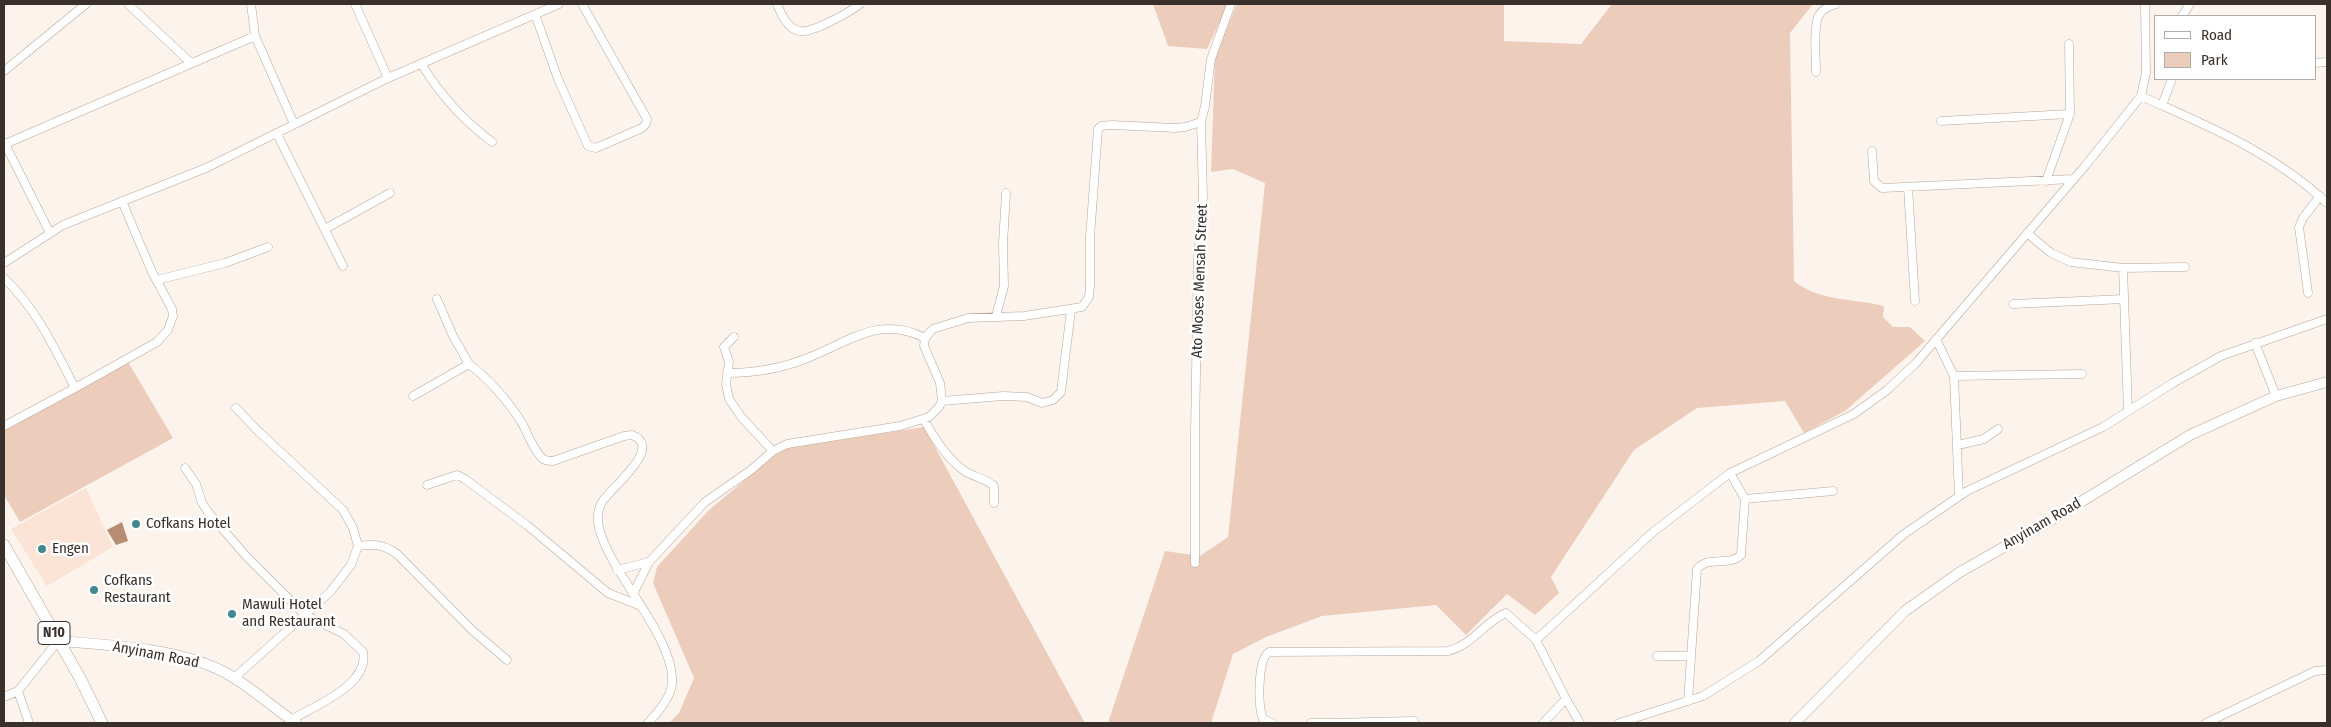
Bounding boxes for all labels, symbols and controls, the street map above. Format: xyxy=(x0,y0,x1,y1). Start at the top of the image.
legend xyxy=(2154,15,2316,80)
text: Road xyxy=(2201,26,2232,44)
text: Park xyxy=(2201,51,2228,69)
street label: Ato Moses Mensah Street xyxy=(1188,204,1212,358)
street label: Anyinam Road xyxy=(2000,494,2084,554)
place label: Cofkans Hotel xyxy=(146,515,231,533)
marker: Cofkans Hotel xyxy=(130,518,142,530)
place label: Engen xyxy=(52,540,89,558)
marker: Engen xyxy=(36,543,48,555)
place label: Cofkans Restaurant xyxy=(104,572,171,607)
marker: Cofkans Restaurant xyxy=(88,584,100,596)
place label: Mawuli Hotel and Restaurant xyxy=(242,596,336,631)
marker: Mawuli Hotel and Restaurant xyxy=(226,608,238,620)
road number: N10 xyxy=(38,622,70,644)
street label: Anyinam Road xyxy=(111,638,201,672)

